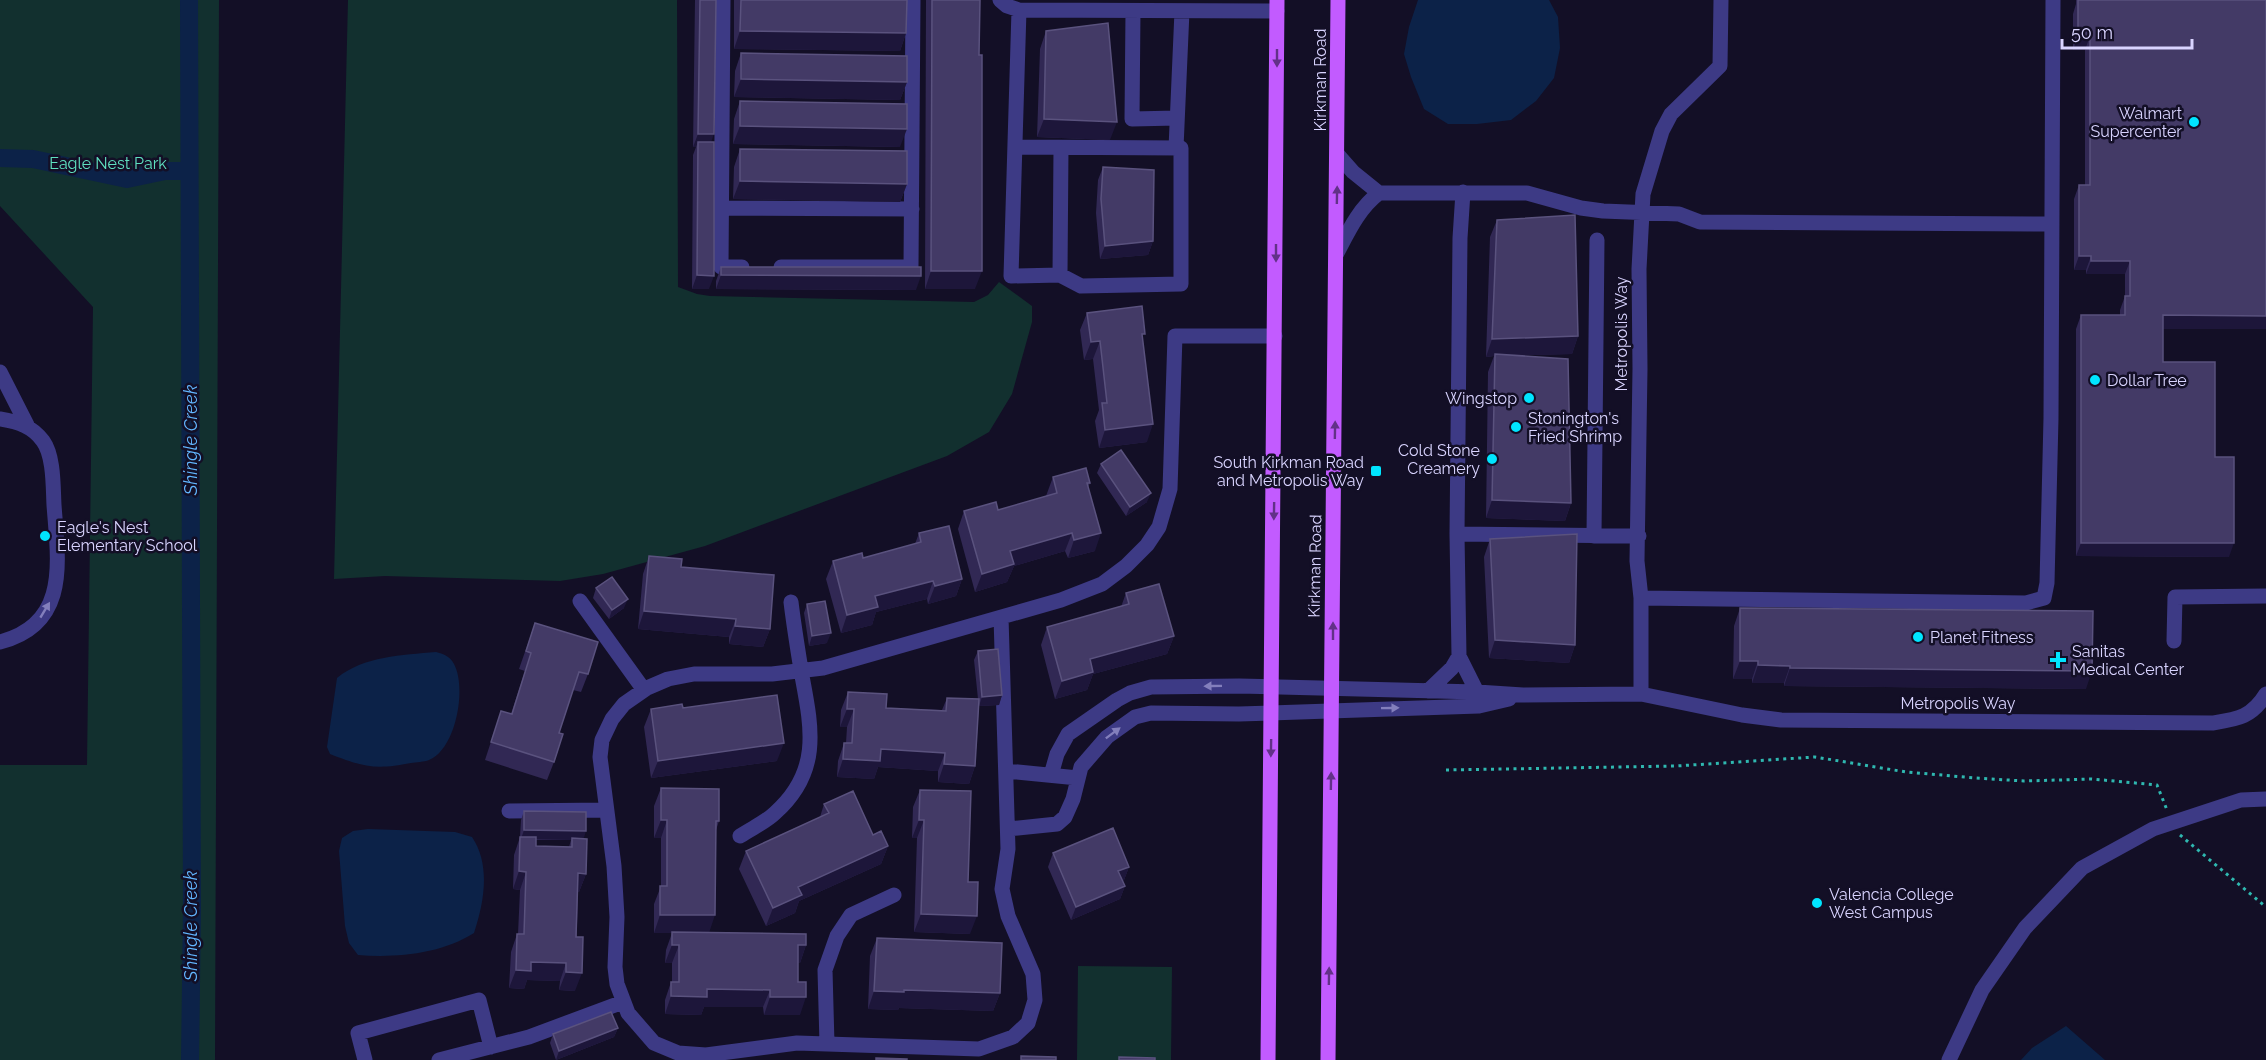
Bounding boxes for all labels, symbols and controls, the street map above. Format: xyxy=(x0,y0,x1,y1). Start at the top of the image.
scale bar xyxy=(2062,12,2192,50)
text: 50 m xyxy=(2071,22,2113,43)
street label: Kirkman Road xyxy=(1311,28,1330,132)
one-way arrow xyxy=(1272,49,1282,68)
place label: Walmart Supercenter xyxy=(2091,104,2183,141)
marker: Walmart Supercenter xyxy=(2187,115,2201,129)
park label: Eagle Nest Park xyxy=(49,154,167,173)
one-way arrow xyxy=(1332,185,1342,204)
one-way arrow xyxy=(1271,244,1281,263)
street label: Metropolis Way xyxy=(1612,276,1631,391)
place label: Dollar Tree xyxy=(2107,371,2187,390)
marker: Dollar Tree xyxy=(2088,373,2102,387)
water label: Shingle Creek xyxy=(180,384,201,496)
place label: Wingstop xyxy=(1445,389,1517,408)
marker: Wingstop xyxy=(1522,391,1536,405)
place label: Stonington's Fried Shrimp xyxy=(1528,409,1622,446)
marker: Stonington's Fried Shrimp xyxy=(1509,420,1523,434)
one-way arrow xyxy=(1330,421,1340,440)
place label: Cold Stone Creamery xyxy=(1398,441,1480,478)
marker: Cold Stone Creamery xyxy=(1485,452,1499,466)
place label: South Kirkman Road and Metropolis Way xyxy=(1213,453,1364,490)
marker: South Kirkman Road and Metropolis Way xyxy=(1369,464,1383,478)
one-way arrow xyxy=(1269,502,1278,521)
street label: Kirkman Road xyxy=(1305,514,1325,618)
place label: Eagle's Nest Elementary School xyxy=(57,518,198,555)
marker: Eagle's Nest Elementary School xyxy=(38,529,52,543)
one-way arrow xyxy=(40,601,51,618)
one-way arrow xyxy=(1328,621,1338,640)
place label: Planet Fitness xyxy=(1930,628,2034,647)
marker: Planet Fitness xyxy=(1911,630,1925,644)
place label: Sanitas Medical Center xyxy=(2072,642,2184,679)
marker: Sanitas Medical Center xyxy=(2049,651,2067,669)
one-way arrow xyxy=(1204,681,1223,691)
street label: Metropolis Way xyxy=(1901,694,2016,713)
one-way arrow xyxy=(1380,703,1399,713)
one-way arrow xyxy=(1106,727,1121,739)
one-way arrow xyxy=(1266,739,1276,758)
one-way arrow xyxy=(1326,772,1336,791)
water label: Shingle Creek xyxy=(180,870,201,982)
place label: Valencia College West Campus xyxy=(1829,885,1954,922)
marker: Valencia College West Campus xyxy=(1810,896,1824,910)
one-way arrow xyxy=(1324,967,1334,986)

